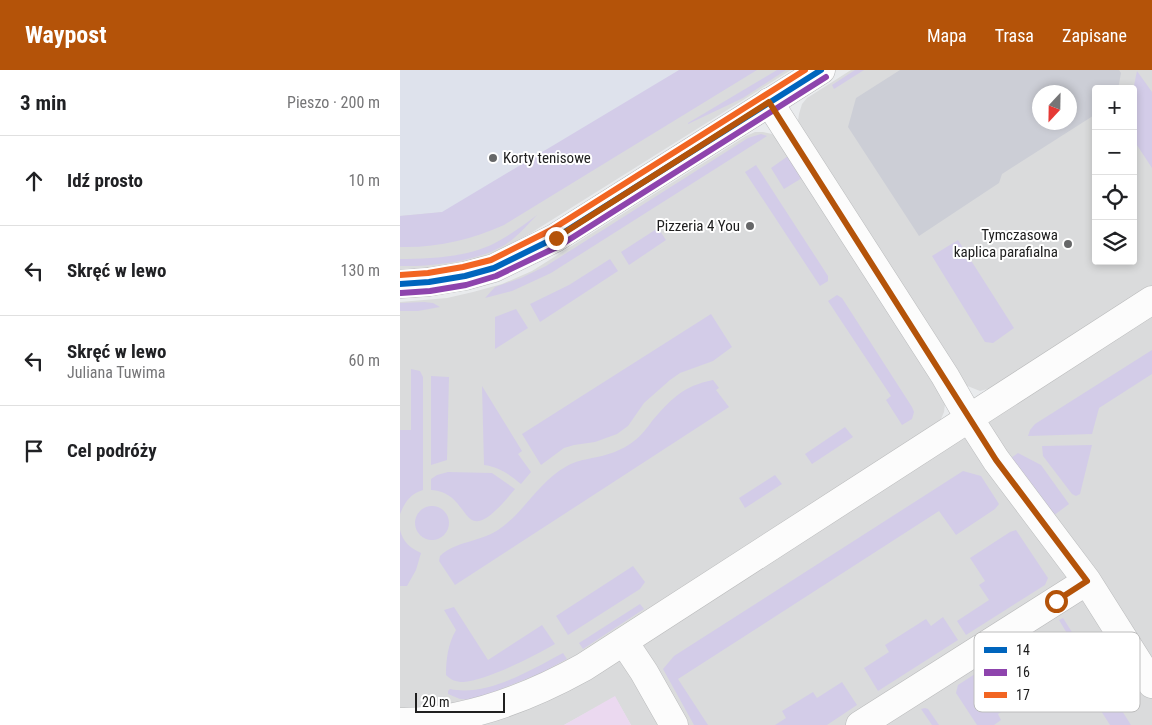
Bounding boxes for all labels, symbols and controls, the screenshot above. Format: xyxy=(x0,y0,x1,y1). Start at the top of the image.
text: Waypost xyxy=(25,21,107,49)
text: Mapa xyxy=(927,25,967,46)
text: Trasa xyxy=(995,25,1034,46)
text: Zapisane xyxy=(1062,25,1127,46)
north arrow xyxy=(1032,85,1077,130)
map controls xyxy=(1092,85,1137,265)
button: + xyxy=(1092,85,1137,130)
text: 3 min xyxy=(20,91,67,115)
text: Pieszo · 200 m xyxy=(287,93,380,112)
button: − xyxy=(1092,130,1137,175)
place label: Korty tenisowe xyxy=(503,149,591,167)
marker: Korty tenisowe xyxy=(487,152,499,164)
icon: ahead xyxy=(20,167,48,195)
text: Idź prosto xyxy=(67,169,143,192)
text: 10 m xyxy=(348,171,380,190)
button: locate xyxy=(1092,175,1137,220)
place label: Pizzeria 4 You xyxy=(656,217,740,235)
marker: Pizzeria 4 You xyxy=(744,220,756,232)
button: layers xyxy=(1092,220,1137,265)
place label: Tymczasowa kaplica parafialna xyxy=(954,226,1058,261)
route end xyxy=(545,227,568,250)
marker: Tymczasowa kaplica parafialna xyxy=(1062,238,1074,250)
icon: left xyxy=(20,257,48,285)
text: Skręć w lewo xyxy=(67,259,166,282)
text: 130 m xyxy=(341,261,380,280)
text: Skręć w lewo xyxy=(67,340,166,363)
icon: left xyxy=(20,347,48,375)
text: 60 m xyxy=(348,351,380,370)
text: Juliana Tuwima xyxy=(67,363,165,382)
icon: arrive xyxy=(20,437,48,465)
text: Cel podróży xyxy=(67,439,157,462)
route start xyxy=(1045,590,1068,613)
legend xyxy=(974,632,1140,712)
text: 14 xyxy=(1016,642,1030,658)
text: 16 xyxy=(1016,664,1030,680)
text: 17 xyxy=(1016,687,1030,703)
scale bar xyxy=(415,690,505,713)
text: 20 m xyxy=(422,694,450,710)

